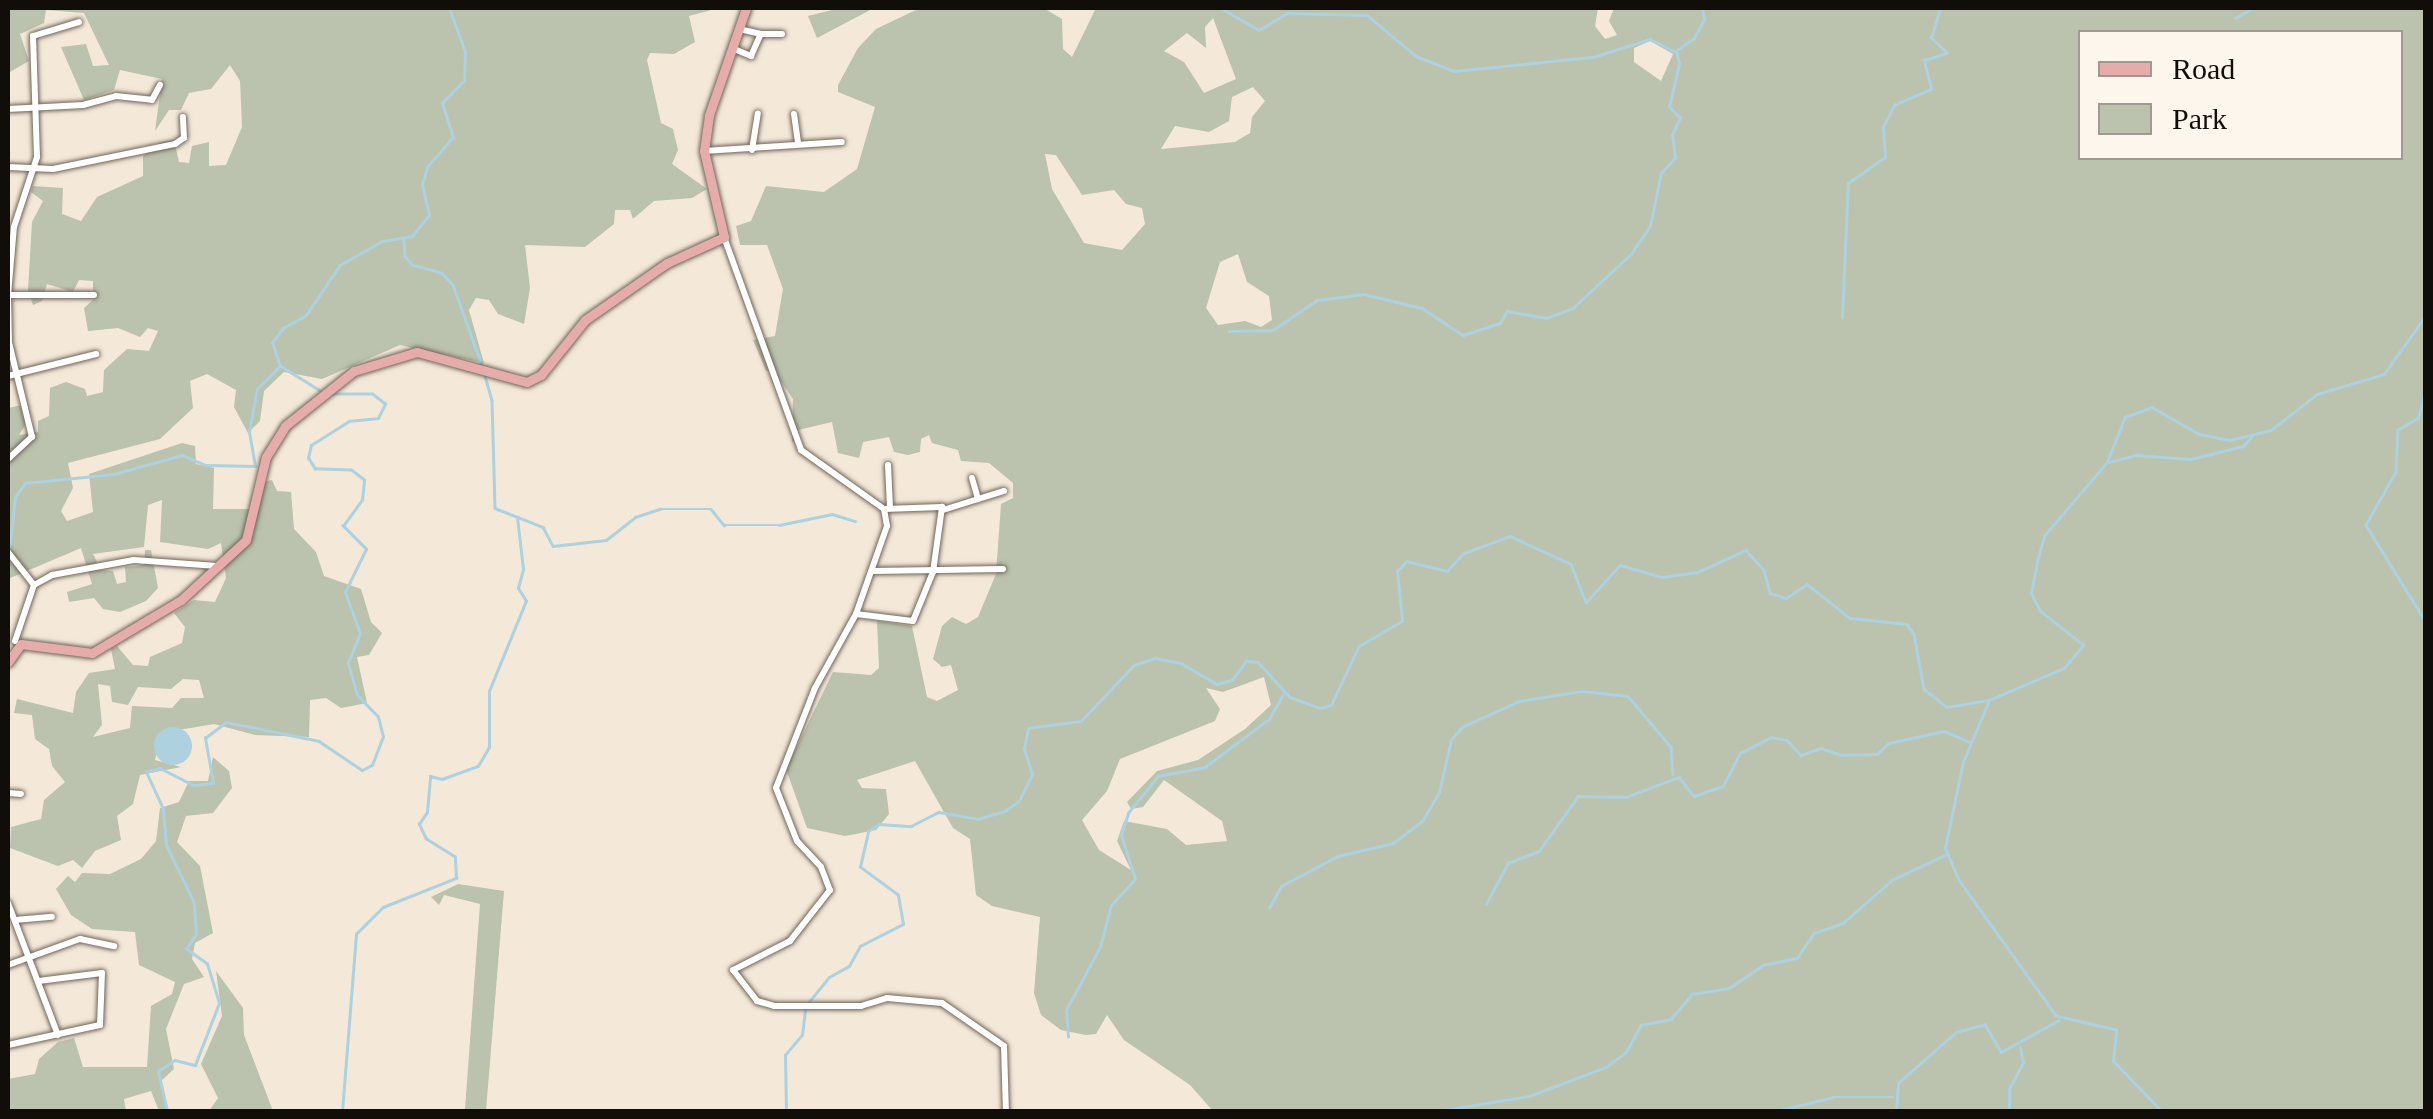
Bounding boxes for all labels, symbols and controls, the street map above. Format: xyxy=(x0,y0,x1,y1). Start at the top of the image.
legend xyxy=(2078,30,2403,160)
text: Road xyxy=(2172,52,2235,85)
text: Park xyxy=(2172,102,2227,135)

